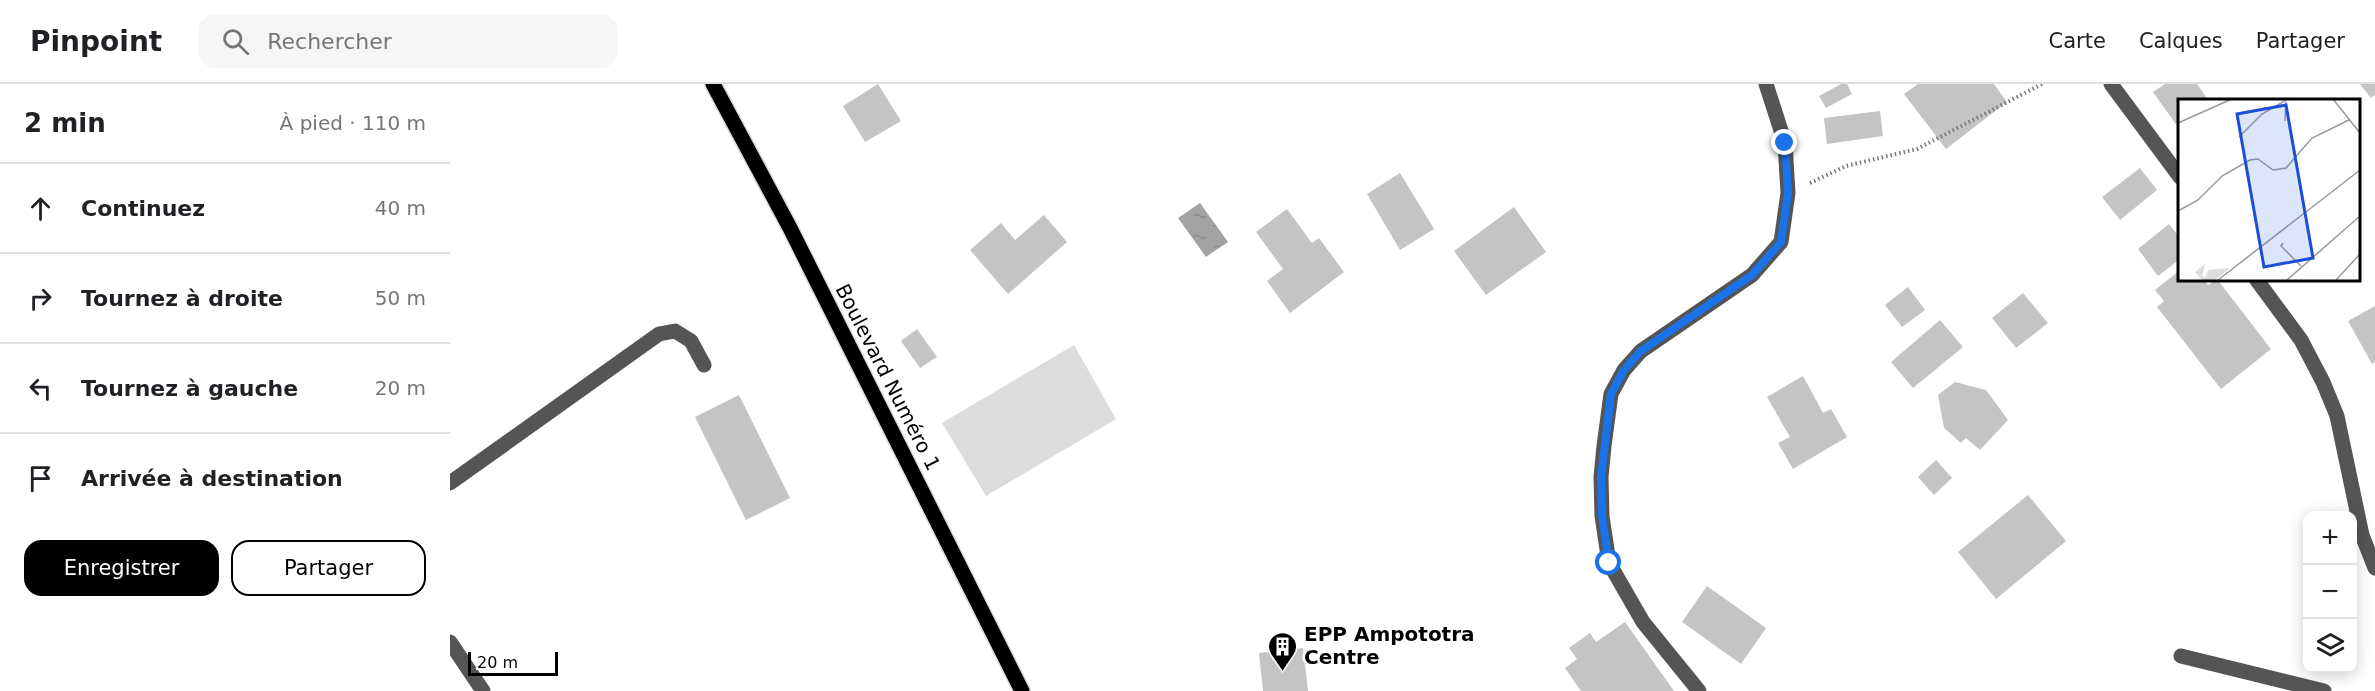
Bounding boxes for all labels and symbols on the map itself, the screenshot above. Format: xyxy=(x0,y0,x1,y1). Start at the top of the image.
inset map xyxy=(2178,99,2360,280)
route end xyxy=(1771,129,1797,155)
street label: Boulevard Numéro 1 xyxy=(831,280,945,474)
route start xyxy=(1595,549,1621,575)
place label: EPP Ampototra Centre xyxy=(1304,622,1475,669)
building icon: EPP Ampototra Centre xyxy=(1267,630,1299,672)
scale bar xyxy=(468,649,558,676)

